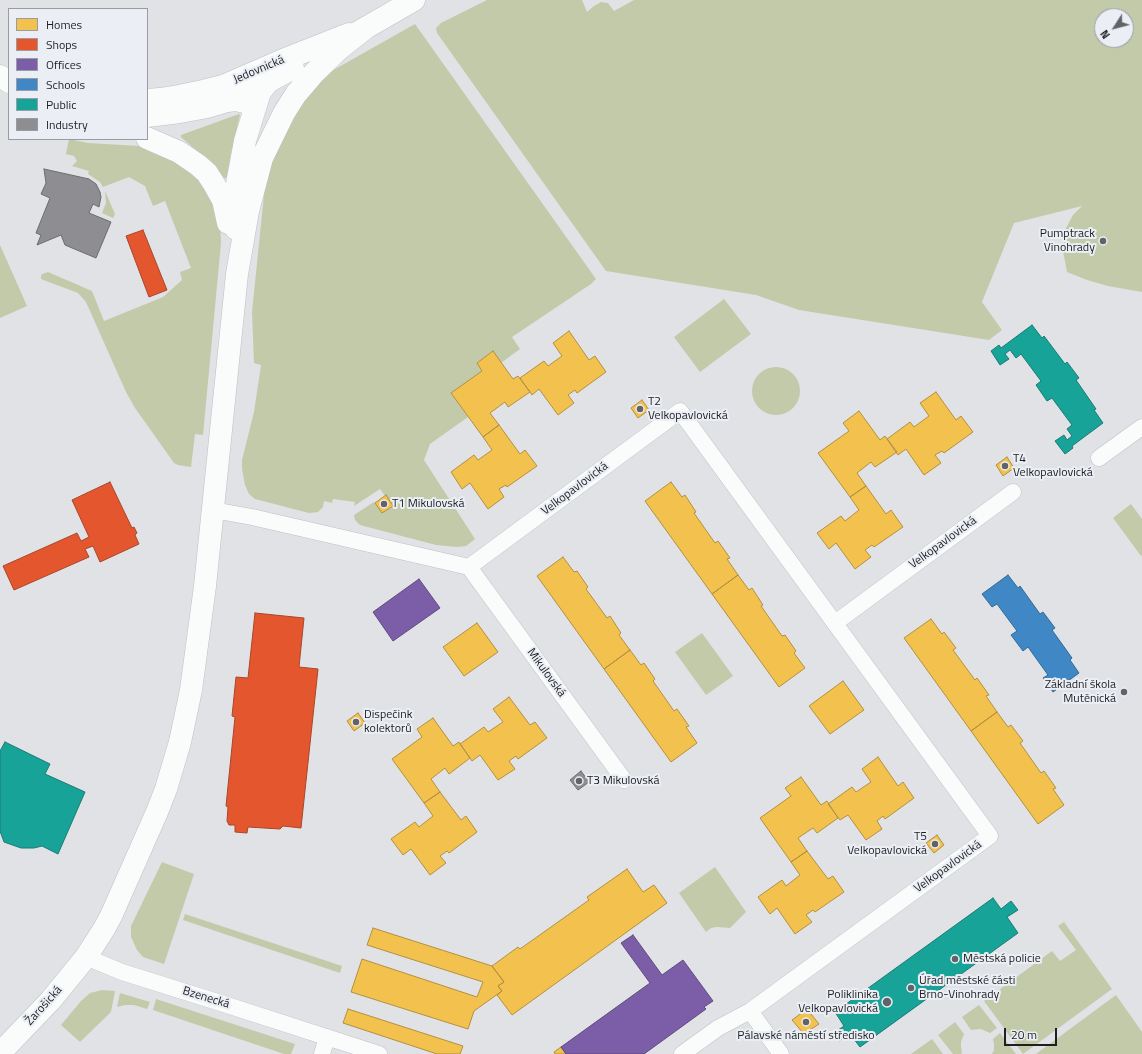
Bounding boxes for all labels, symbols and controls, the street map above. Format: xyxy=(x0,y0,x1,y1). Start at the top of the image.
legend xyxy=(8,8,148,140)
north arrow xyxy=(1094,8,1134,48)
text: Homes xyxy=(46,15,82,34)
text: N xyxy=(1096,27,1114,42)
text: Shops xyxy=(46,35,77,54)
street label: Jedovnická xyxy=(231,53,287,87)
text: Offices xyxy=(46,55,81,74)
text: Schools xyxy=(46,75,85,94)
text: Public xyxy=(46,95,76,114)
text: Industry xyxy=(46,115,88,134)
place label: Pumptrack Vinohrady xyxy=(1040,227,1095,255)
marker: Pumptrack Vinohrady xyxy=(1098,236,1108,246)
place label: T2 Velkopavlovická xyxy=(648,395,728,423)
marker: T2 Velkopavlovická xyxy=(635,404,645,414)
place label: T4 Velkopavlovická xyxy=(1013,452,1093,480)
street label: Velkopavlovická xyxy=(539,459,611,519)
marker: T4 Velkopavlovická xyxy=(1000,461,1010,471)
place label: T1 Mikulovská xyxy=(392,497,465,511)
marker: T1 Mikulovská xyxy=(379,499,389,509)
street label: Velkopavlovická xyxy=(907,514,979,572)
street label: Mikulovská xyxy=(523,646,569,700)
place label: Základní škola Mutěnická xyxy=(1045,678,1116,706)
marker: Základní škola Mutěnická xyxy=(1119,687,1129,697)
place label: Dispečink kolektorů xyxy=(364,708,412,736)
marker: Dispečink kolektorů xyxy=(351,717,361,727)
place label: T3 Mikulovská xyxy=(587,774,660,788)
marker: T3 Mikulovská xyxy=(574,776,584,786)
place label: T5 Velkopavlovická xyxy=(847,830,927,858)
street label: Velkopavlovická xyxy=(912,838,984,896)
marker: T5 Velkopavlovická xyxy=(930,839,940,849)
place label: Městská policie xyxy=(963,952,1041,966)
marker: Městská policie xyxy=(950,954,960,964)
place label: Úřad městské části Brno-Vinohrady xyxy=(919,974,1015,1002)
street label: Žarošická xyxy=(23,983,65,1029)
marker: Úřad městské části Brno-Vinohrady xyxy=(906,983,916,993)
street label: Bzenecká xyxy=(181,984,231,1012)
place label: Poliklinika Velkopavlovická xyxy=(798,988,878,1016)
marker: Poliklinika Velkopavlovická xyxy=(881,996,893,1008)
marker: Pálavské náměstí středisko xyxy=(801,1017,811,1027)
scale bar xyxy=(1006,1020,1059,1046)
text: 20 m xyxy=(1011,1025,1037,1044)
place label: Pálavské náměstí středisko xyxy=(737,1029,875,1043)

